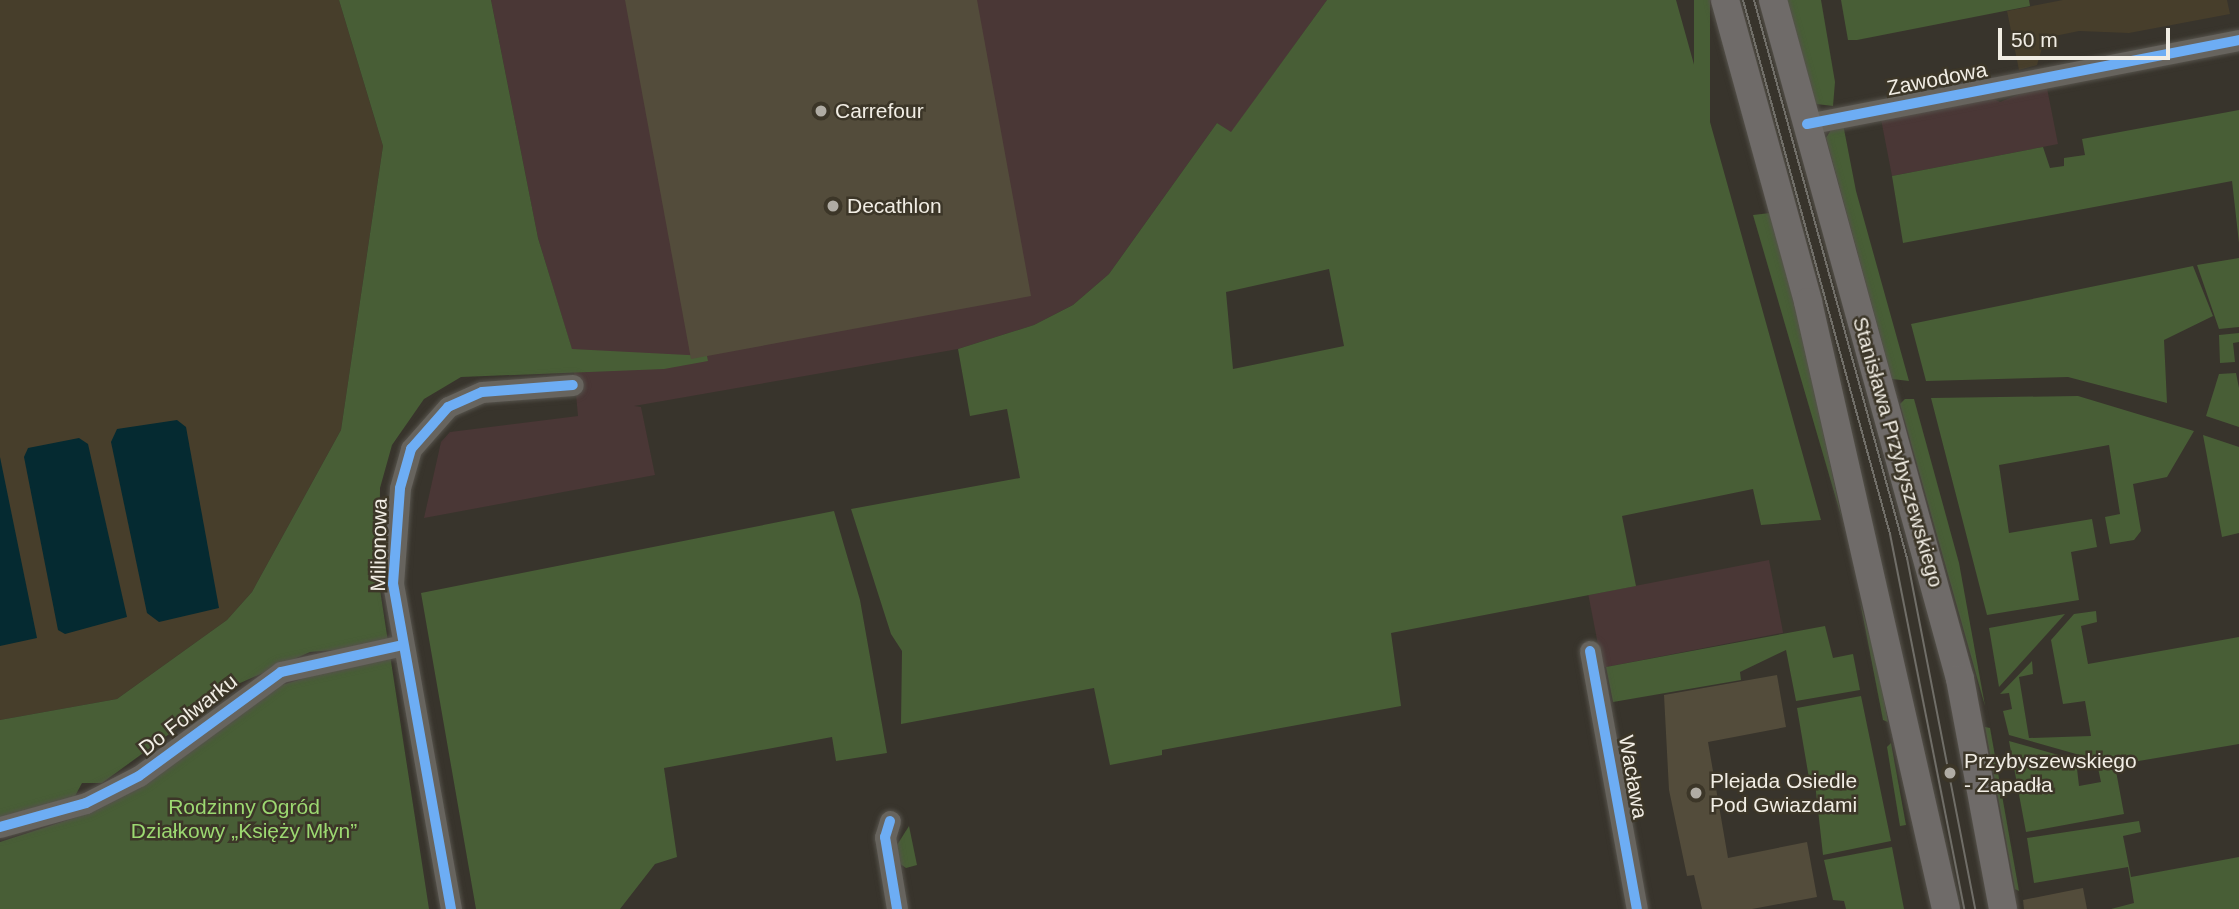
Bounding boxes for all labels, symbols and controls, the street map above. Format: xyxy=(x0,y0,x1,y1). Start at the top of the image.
scale bar xyxy=(2001,14,2172,58)
text: 50 m xyxy=(2011,28,2058,51)
street label: Zawodowa xyxy=(1885,57,1989,101)
place label: Carrefour xyxy=(835,98,924,124)
marker: Carrefour xyxy=(813,103,829,119)
place label: Decathlon xyxy=(847,193,942,219)
marker: Decathlon xyxy=(825,198,841,214)
street label: Stanisława Przybyszewskiego xyxy=(1847,314,1949,590)
street label: Milionowa xyxy=(366,498,392,592)
street label: Do Folwarku xyxy=(134,669,242,761)
street label: Wacława xyxy=(1613,733,1653,821)
place label: Przybyszewskiego - Zapadła xyxy=(1964,748,2137,798)
marker: Przybyszewskiego - Zapadła xyxy=(1942,765,1958,781)
place label: Plejada Osiedle Pod Gwiazdami xyxy=(1710,768,1857,818)
marker: Plejada Osiedle Pod Gwiazdami xyxy=(1688,785,1704,801)
park label: Rodzinny Ogród Działkowy „Księży Młyn” xyxy=(131,794,357,844)

